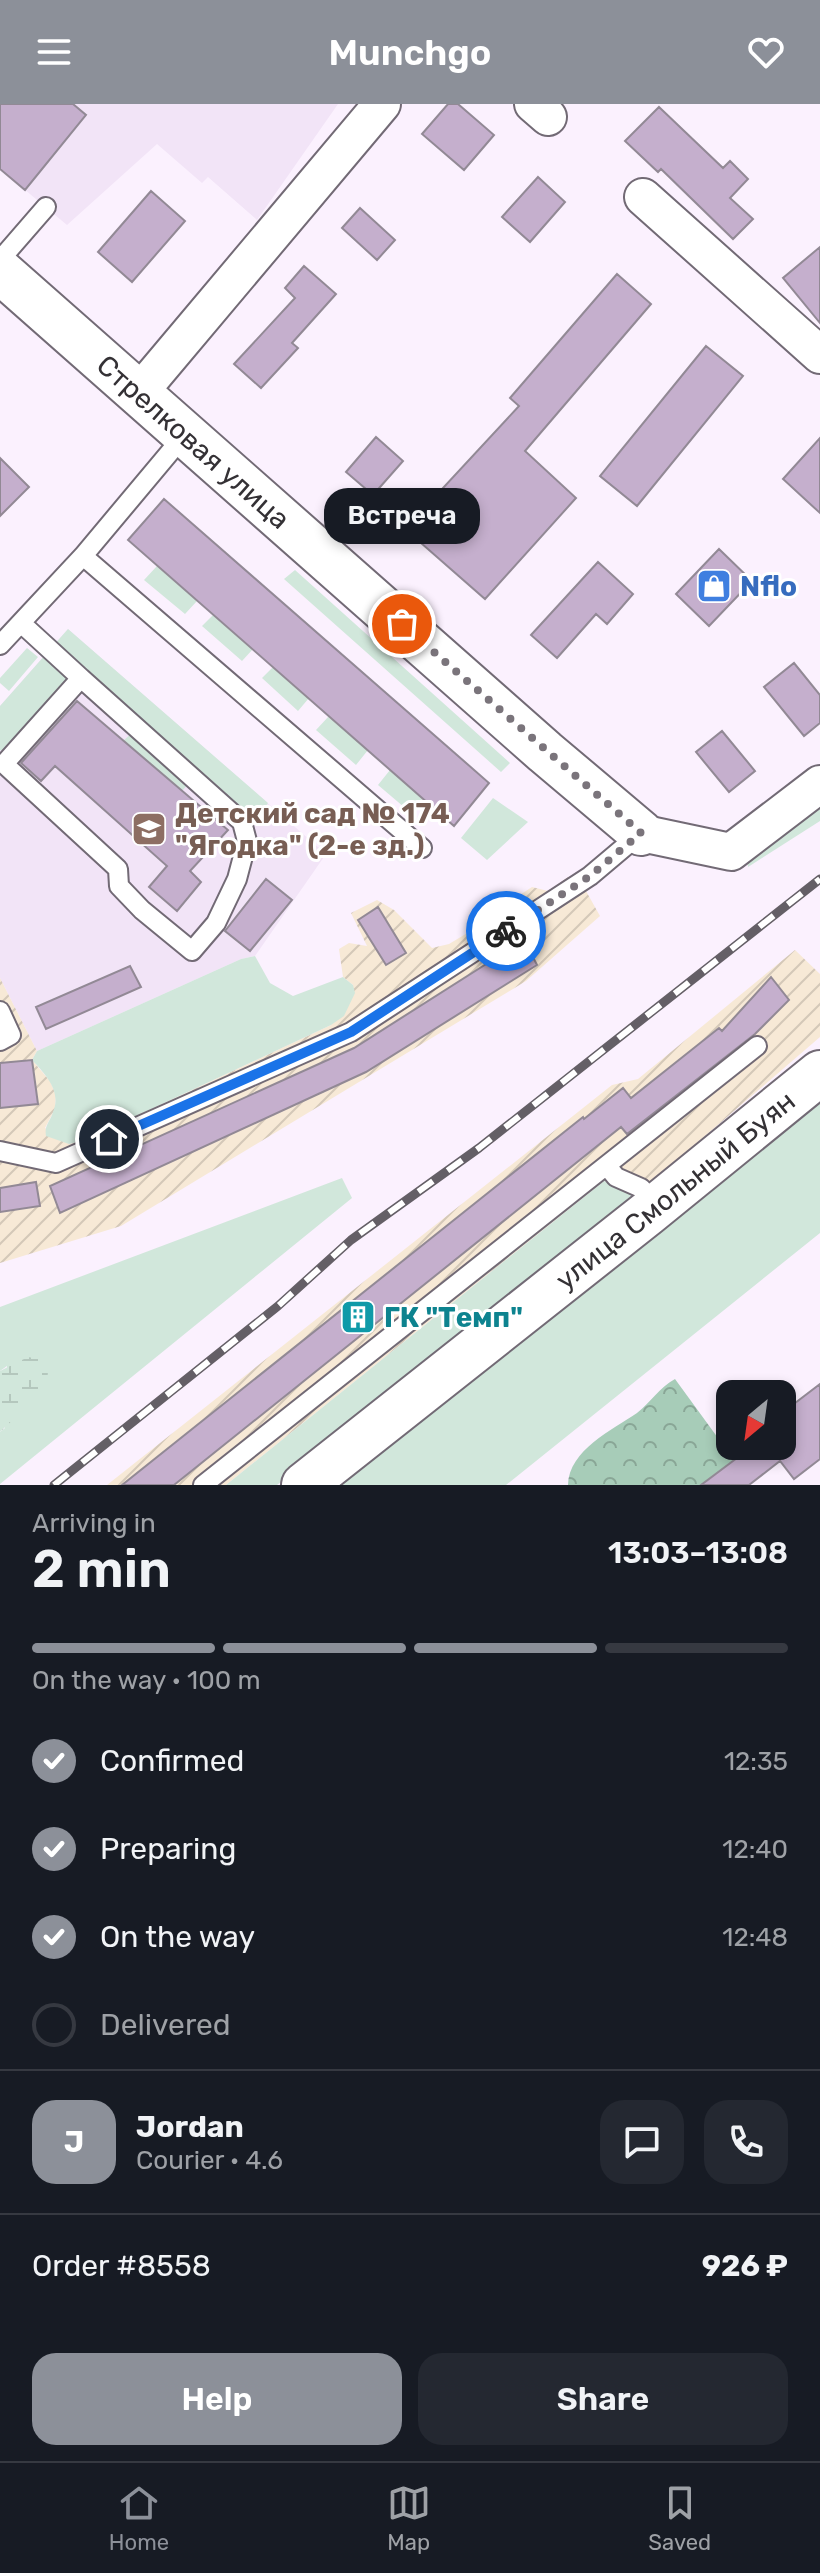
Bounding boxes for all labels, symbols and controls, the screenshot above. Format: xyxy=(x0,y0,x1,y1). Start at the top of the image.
icon: menu xyxy=(32,30,76,74)
icon: heart xyxy=(744,30,788,74)
text: Munchgo xyxy=(328,31,492,74)
street label: Стрелковая улица xyxy=(90,348,296,536)
callout: Встреча xyxy=(324,488,480,544)
text: Встреча xyxy=(348,500,457,531)
shop icon: Nflo xyxy=(695,567,733,605)
place label: Nflo xyxy=(740,570,797,603)
pin xyxy=(368,590,436,658)
icon: bag xyxy=(380,602,424,646)
place label: Детский сад № 174 "Ягодка" (2-е зд.) xyxy=(175,797,450,862)
school or university icon: Детский сад № 174 "Ягодка" (2-е зд.) xyxy=(130,810,168,848)
courier xyxy=(466,891,546,971)
icon: bike xyxy=(484,909,528,953)
street label: улица Смольный Буян xyxy=(549,1084,802,1297)
pin xyxy=(75,1105,143,1173)
icon: home xyxy=(87,1117,131,1161)
building icon: ГК "Темп" xyxy=(339,1298,377,1336)
place label: ГК "Темп" xyxy=(384,1301,523,1334)
north arrow xyxy=(716,1380,796,1460)
map controls xyxy=(716,1380,796,1460)
text: Arriving in xyxy=(32,1508,156,1539)
text: 13:03–13:08 xyxy=(608,1535,788,1571)
text: 2 min xyxy=(32,1538,171,1600)
text: On the way · 100 m xyxy=(32,1665,261,1696)
icon: check xyxy=(32,1739,76,1783)
text: Confirmed xyxy=(100,1743,244,1779)
text: 12:35 xyxy=(724,1746,788,1777)
icon: check xyxy=(32,1827,76,1871)
text: Preparing xyxy=(100,1831,236,1867)
text: 12:40 xyxy=(722,1834,788,1865)
icon: check xyxy=(32,1915,76,1959)
text: On the way xyxy=(100,1919,255,1955)
text: 12:48 xyxy=(722,1922,788,1953)
text: Delivered xyxy=(100,2007,231,2043)
button: chat xyxy=(600,2100,684,2184)
button: phone xyxy=(704,2100,788,2184)
text: Jordan xyxy=(136,2109,244,2145)
text: J xyxy=(64,2124,84,2160)
text: Courier · 4.6 xyxy=(136,2145,283,2176)
text: Order #8558 xyxy=(32,2248,211,2284)
text: 926 ₽ xyxy=(702,2248,788,2284)
button: Help xyxy=(32,2353,402,2445)
button: Share xyxy=(418,2353,788,2445)
tab: Home xyxy=(109,2481,169,2556)
tab: Map xyxy=(387,2481,431,2556)
tab: Saved xyxy=(648,2481,711,2556)

